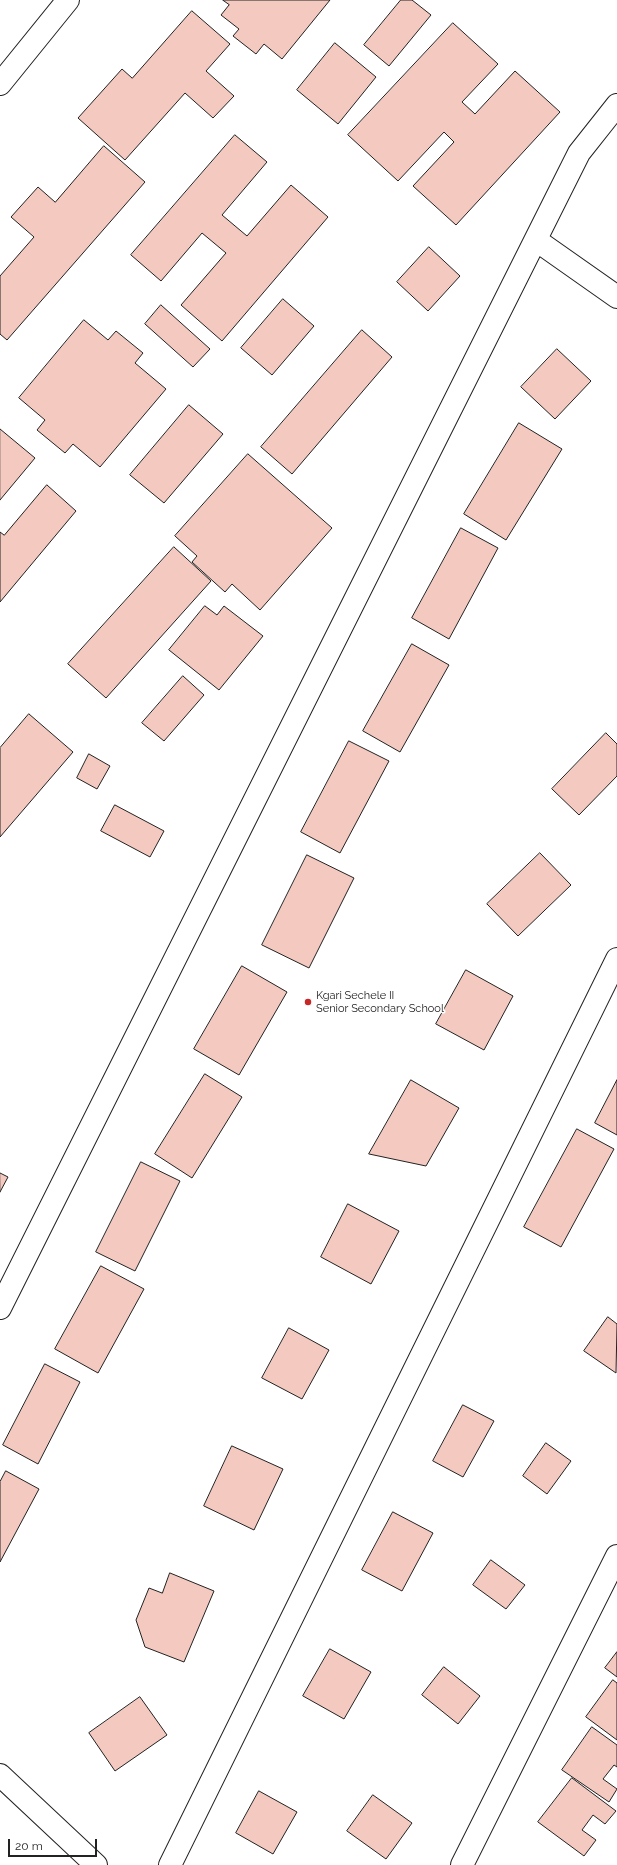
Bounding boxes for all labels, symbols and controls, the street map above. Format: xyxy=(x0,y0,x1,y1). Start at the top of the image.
place label: Kgari Sechele II Senior Secondary School xyxy=(316,989,444,1015)
marker: Kgari Sechele II Senior Secondary School xyxy=(303,997,313,1007)
scale bar xyxy=(10,1831,99,1857)
text: 20 m xyxy=(15,1839,43,1853)

